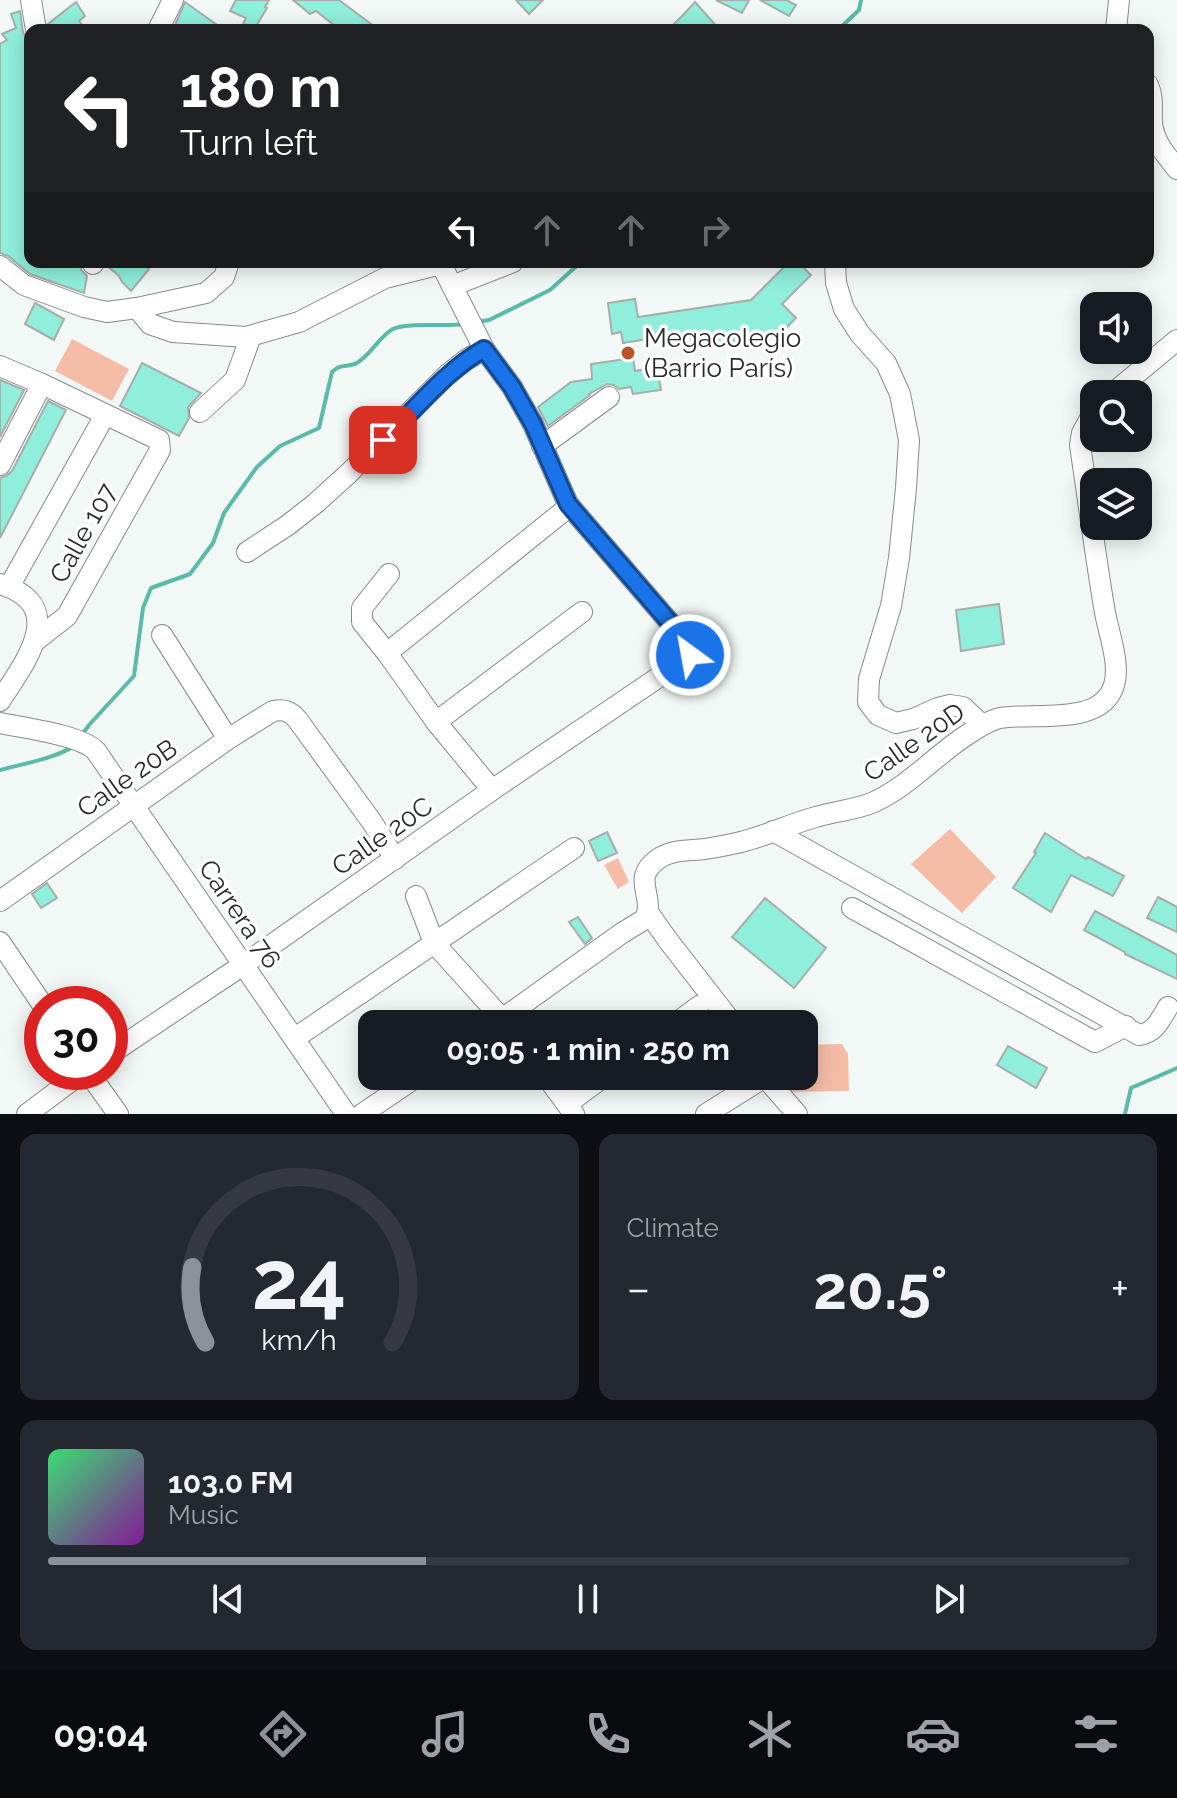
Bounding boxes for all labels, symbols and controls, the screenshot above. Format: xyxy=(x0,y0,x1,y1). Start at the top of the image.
text: 180 m xyxy=(180,54,341,120)
icon: left xyxy=(48,56,152,160)
text: Turn left xyxy=(180,121,318,163)
icon: left xyxy=(441,208,485,252)
icon: ahead xyxy=(525,208,569,252)
icon: ahead xyxy=(609,208,653,252)
icon: right xyxy=(693,208,737,252)
map controls xyxy=(1080,292,1152,540)
button: sound xyxy=(1080,292,1152,364)
place label: Megacolegio (Barrio París) xyxy=(644,323,801,383)
marker: Megacolegio (Barrio París) xyxy=(619,344,637,362)
button: search xyxy=(1080,380,1152,452)
pin xyxy=(349,406,417,474)
icon: arrive xyxy=(361,418,405,462)
button: layers xyxy=(1080,468,1152,540)
street label: Calle 107 xyxy=(44,478,123,588)
position arrow xyxy=(648,613,732,697)
street label: Calle 20D xyxy=(858,696,970,788)
street label: Calle 20B xyxy=(71,733,183,823)
street label: Calle 20C xyxy=(326,791,438,881)
street label: Carrera 76 xyxy=(193,854,287,974)
speed limit sign: 30 xyxy=(24,986,128,1090)
text: 09:05 · 1 min · 250 m xyxy=(446,1032,730,1067)
text: Climate xyxy=(627,1213,719,1243)
text: 24 xyxy=(252,1231,346,1328)
text: 20.5° xyxy=(813,1253,948,1323)
text: − xyxy=(627,1263,650,1314)
text: + xyxy=(1111,1263,1129,1314)
text: km/h xyxy=(262,1323,337,1357)
text: 103.0 FM xyxy=(168,1465,294,1500)
text: Music xyxy=(168,1500,239,1530)
icon: previous xyxy=(206,1577,250,1621)
icon: pause xyxy=(566,1577,610,1621)
icon: next xyxy=(927,1577,971,1621)
icon: directions xyxy=(255,1706,311,1762)
icon: music xyxy=(417,1706,473,1762)
icon: phone xyxy=(580,1706,636,1762)
icon: climate xyxy=(742,1706,798,1762)
icon: car xyxy=(905,1706,961,1762)
icon: filters xyxy=(1068,1706,1124,1762)
text: 09:04 xyxy=(53,1713,148,1755)

